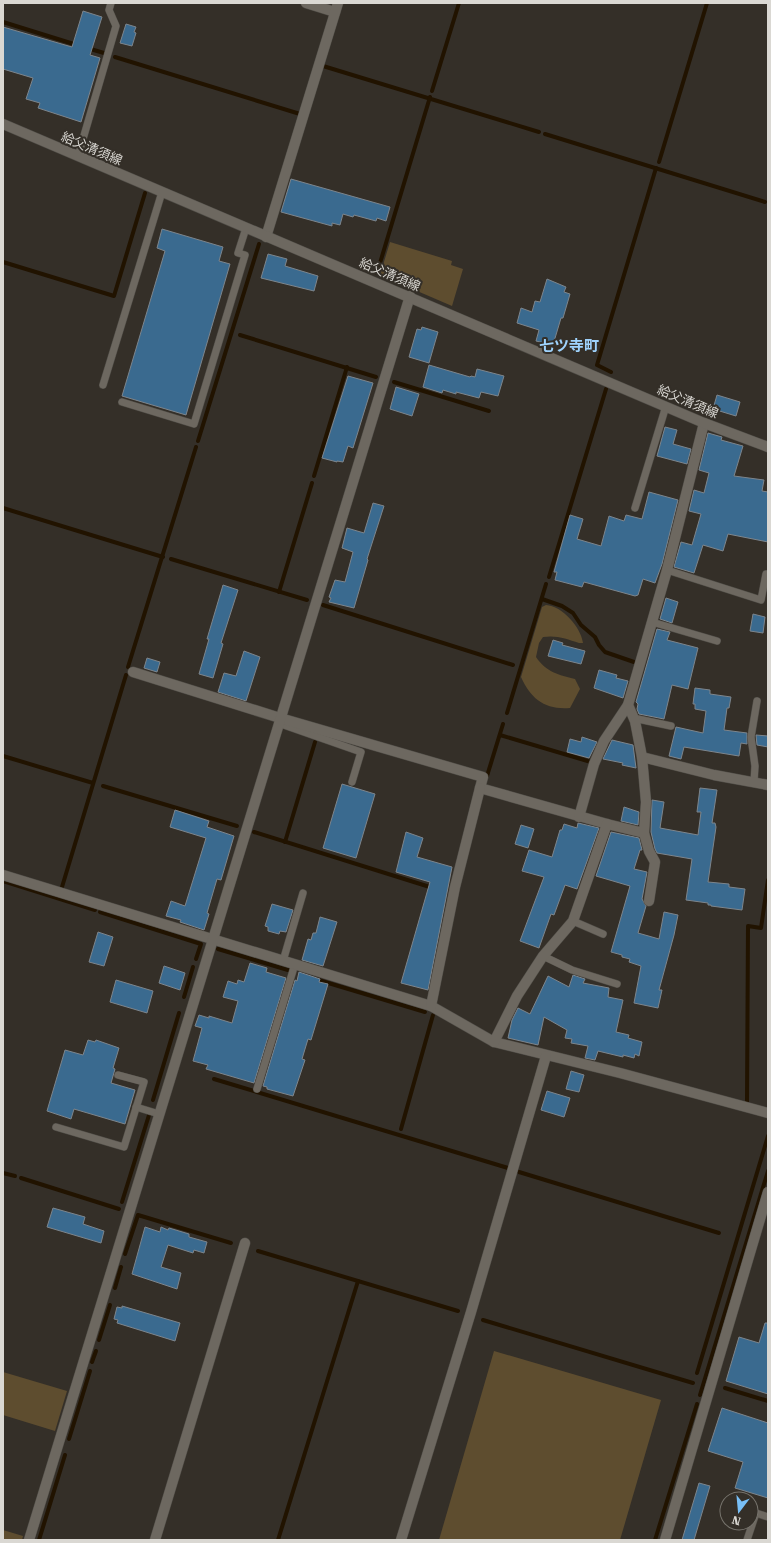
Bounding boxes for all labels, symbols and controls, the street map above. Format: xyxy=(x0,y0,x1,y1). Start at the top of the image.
street label: 給父清須線 xyxy=(59,129,125,168)
street label: 給父清須線 xyxy=(357,255,423,294)
district label: 七ツ寺町 xyxy=(539,337,599,355)
street label: 給父清須線 xyxy=(655,382,721,421)
north arrow xyxy=(719,1491,759,1531)
text: N xyxy=(730,1513,742,1528)

